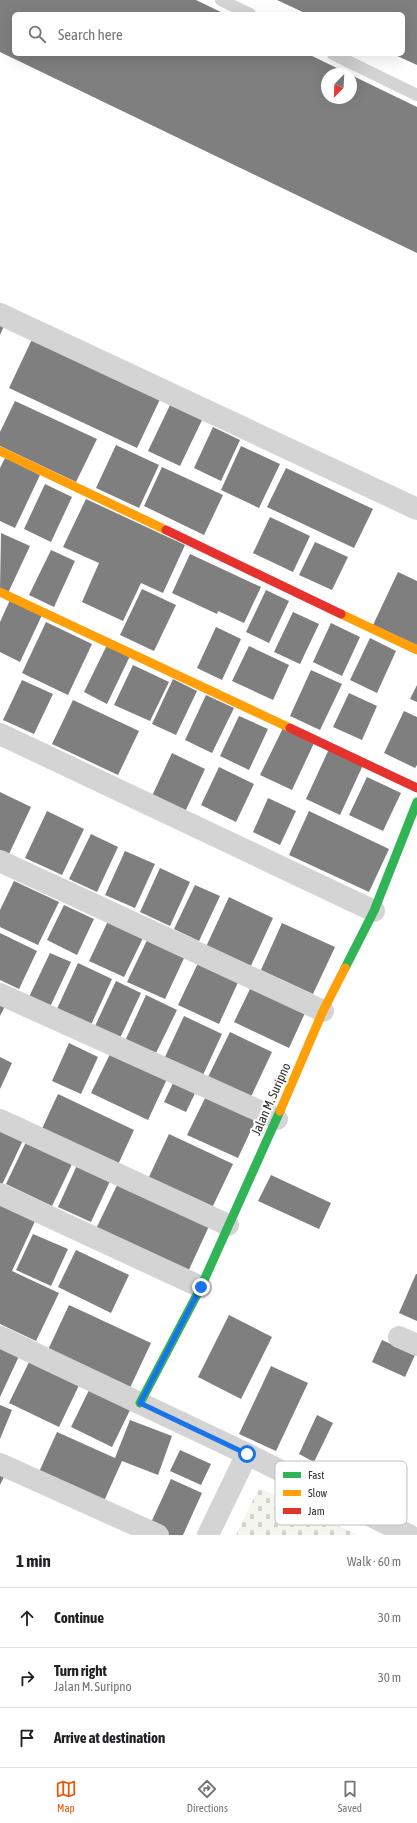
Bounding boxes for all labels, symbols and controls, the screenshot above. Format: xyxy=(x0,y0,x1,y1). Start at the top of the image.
search box xyxy=(12,12,405,56)
icon: search xyxy=(26,23,48,45)
text: Search here xyxy=(58,26,123,43)
north arrow xyxy=(321,68,357,104)
street label: Jalan M. Suripno xyxy=(248,1060,294,1138)
route end xyxy=(192,1278,210,1296)
route start xyxy=(238,1445,256,1463)
legend xyxy=(275,1461,407,1525)
text: Fast xyxy=(308,1469,324,1481)
text: Slow xyxy=(308,1487,327,1499)
text: Jam xyxy=(308,1505,325,1517)
text: 1 min xyxy=(16,1551,51,1571)
text: Walk · 60 m xyxy=(347,1554,401,1569)
icon: ahead xyxy=(16,1607,38,1629)
text: Continue xyxy=(54,1609,104,1626)
text: 30 m xyxy=(378,1610,401,1625)
text: Turn right xyxy=(54,1662,107,1679)
icon: right xyxy=(16,1667,38,1689)
text: 30 m xyxy=(378,1670,401,1685)
text: Jalan M. Suripno xyxy=(54,1679,132,1694)
icon: arrive xyxy=(16,1727,38,1749)
text: Arrive at destination xyxy=(54,1729,165,1746)
tab: Map xyxy=(55,1778,77,1814)
tab: Directions xyxy=(187,1778,228,1814)
tab: Saved xyxy=(338,1778,362,1814)

